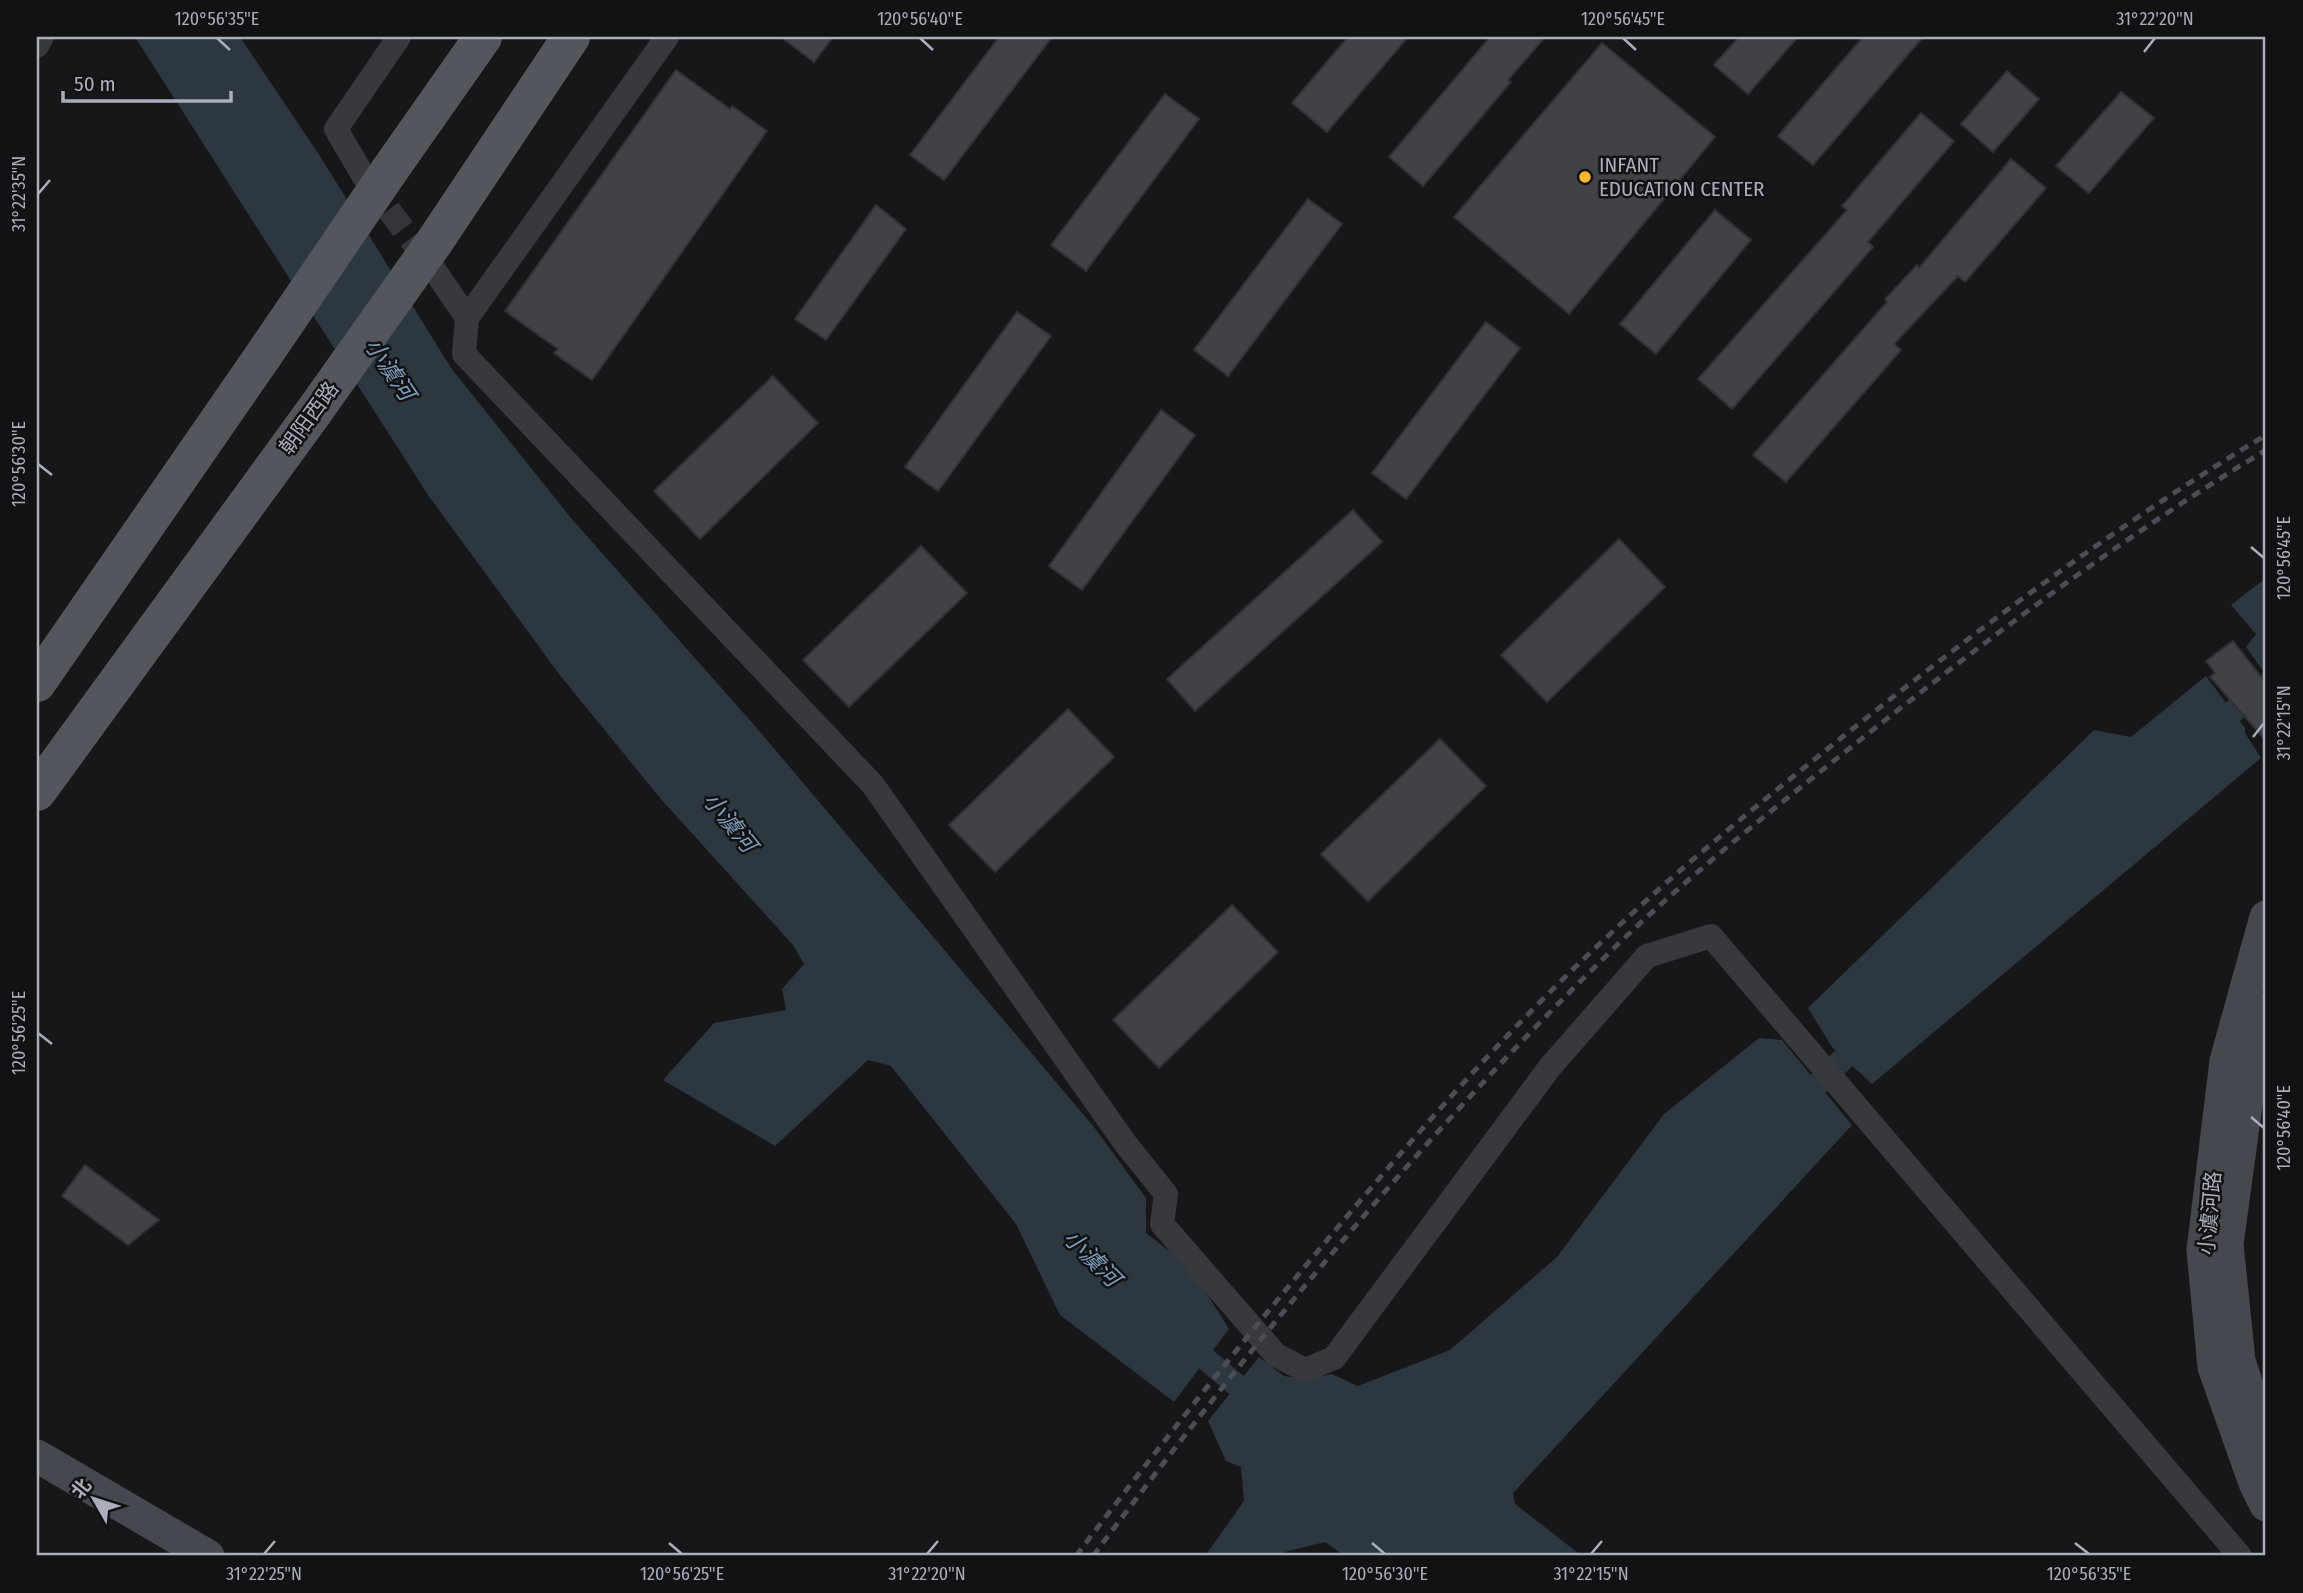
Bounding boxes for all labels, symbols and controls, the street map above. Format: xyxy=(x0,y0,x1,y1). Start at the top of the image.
text: 120°56'35"E xyxy=(175,8,259,30)
text: 120°56'40"E xyxy=(877,8,963,30)
text: 120°56'45"E xyxy=(1581,8,1665,30)
text: 31°22'20"N xyxy=(2116,8,2194,30)
scale bar xyxy=(63,60,231,104)
text: 50 m xyxy=(74,71,116,97)
place label: INFANT EDUCATION CENTER xyxy=(1599,152,1765,202)
text: 31°22'35"N xyxy=(8,156,30,232)
marker: INFANT EDUCATION CENTER xyxy=(1577,169,1593,185)
water label: 小澞河 xyxy=(359,333,423,409)
street label: 朝阳西路 xyxy=(274,376,344,460)
text: 120°56'30"E xyxy=(8,421,30,507)
text: 120°56'45"E xyxy=(2273,516,2295,600)
text: 31°22'15"N xyxy=(2273,685,2295,761)
water label: 小澞河 xyxy=(697,786,765,861)
text: 120°56'25"E xyxy=(8,991,30,1075)
text: 120°56'40"E xyxy=(2273,1085,2295,1171)
street label: 小澞河路 xyxy=(2193,1170,2227,1256)
water label: 小澞河 xyxy=(1058,1224,1129,1295)
north arrow xyxy=(60,1464,130,1534)
text: 北 xyxy=(66,1474,96,1503)
text: 31°22'25"N xyxy=(226,1563,302,1585)
text: 120°56'25"E xyxy=(640,1563,724,1585)
text: 31°22'20"N xyxy=(888,1563,966,1585)
text: 120°56'30"E xyxy=(1342,1563,1428,1585)
text: 31°22'15"N xyxy=(1553,1563,1629,1585)
text: 120°56'35"E xyxy=(2047,1563,2131,1585)

